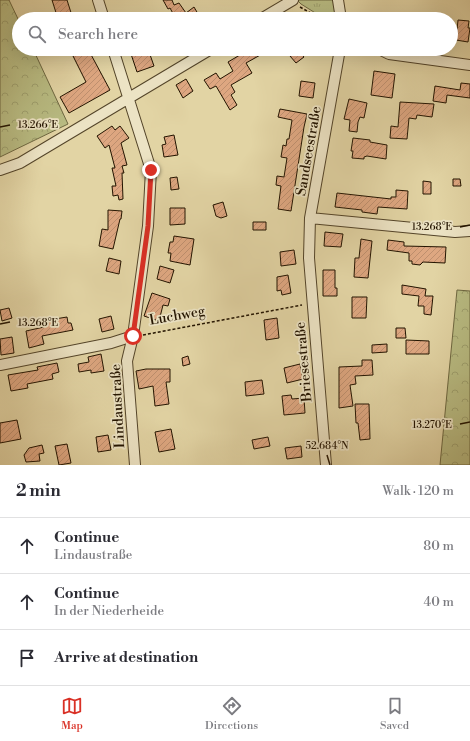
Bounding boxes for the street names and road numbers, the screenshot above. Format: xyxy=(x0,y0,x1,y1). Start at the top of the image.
street label: Sandseestraße xyxy=(292,105,326,197)
street label: Luchweg xyxy=(148,302,207,330)
street label: Briesestraße xyxy=(292,321,317,404)
street label: Lindaustraße xyxy=(107,363,129,449)

